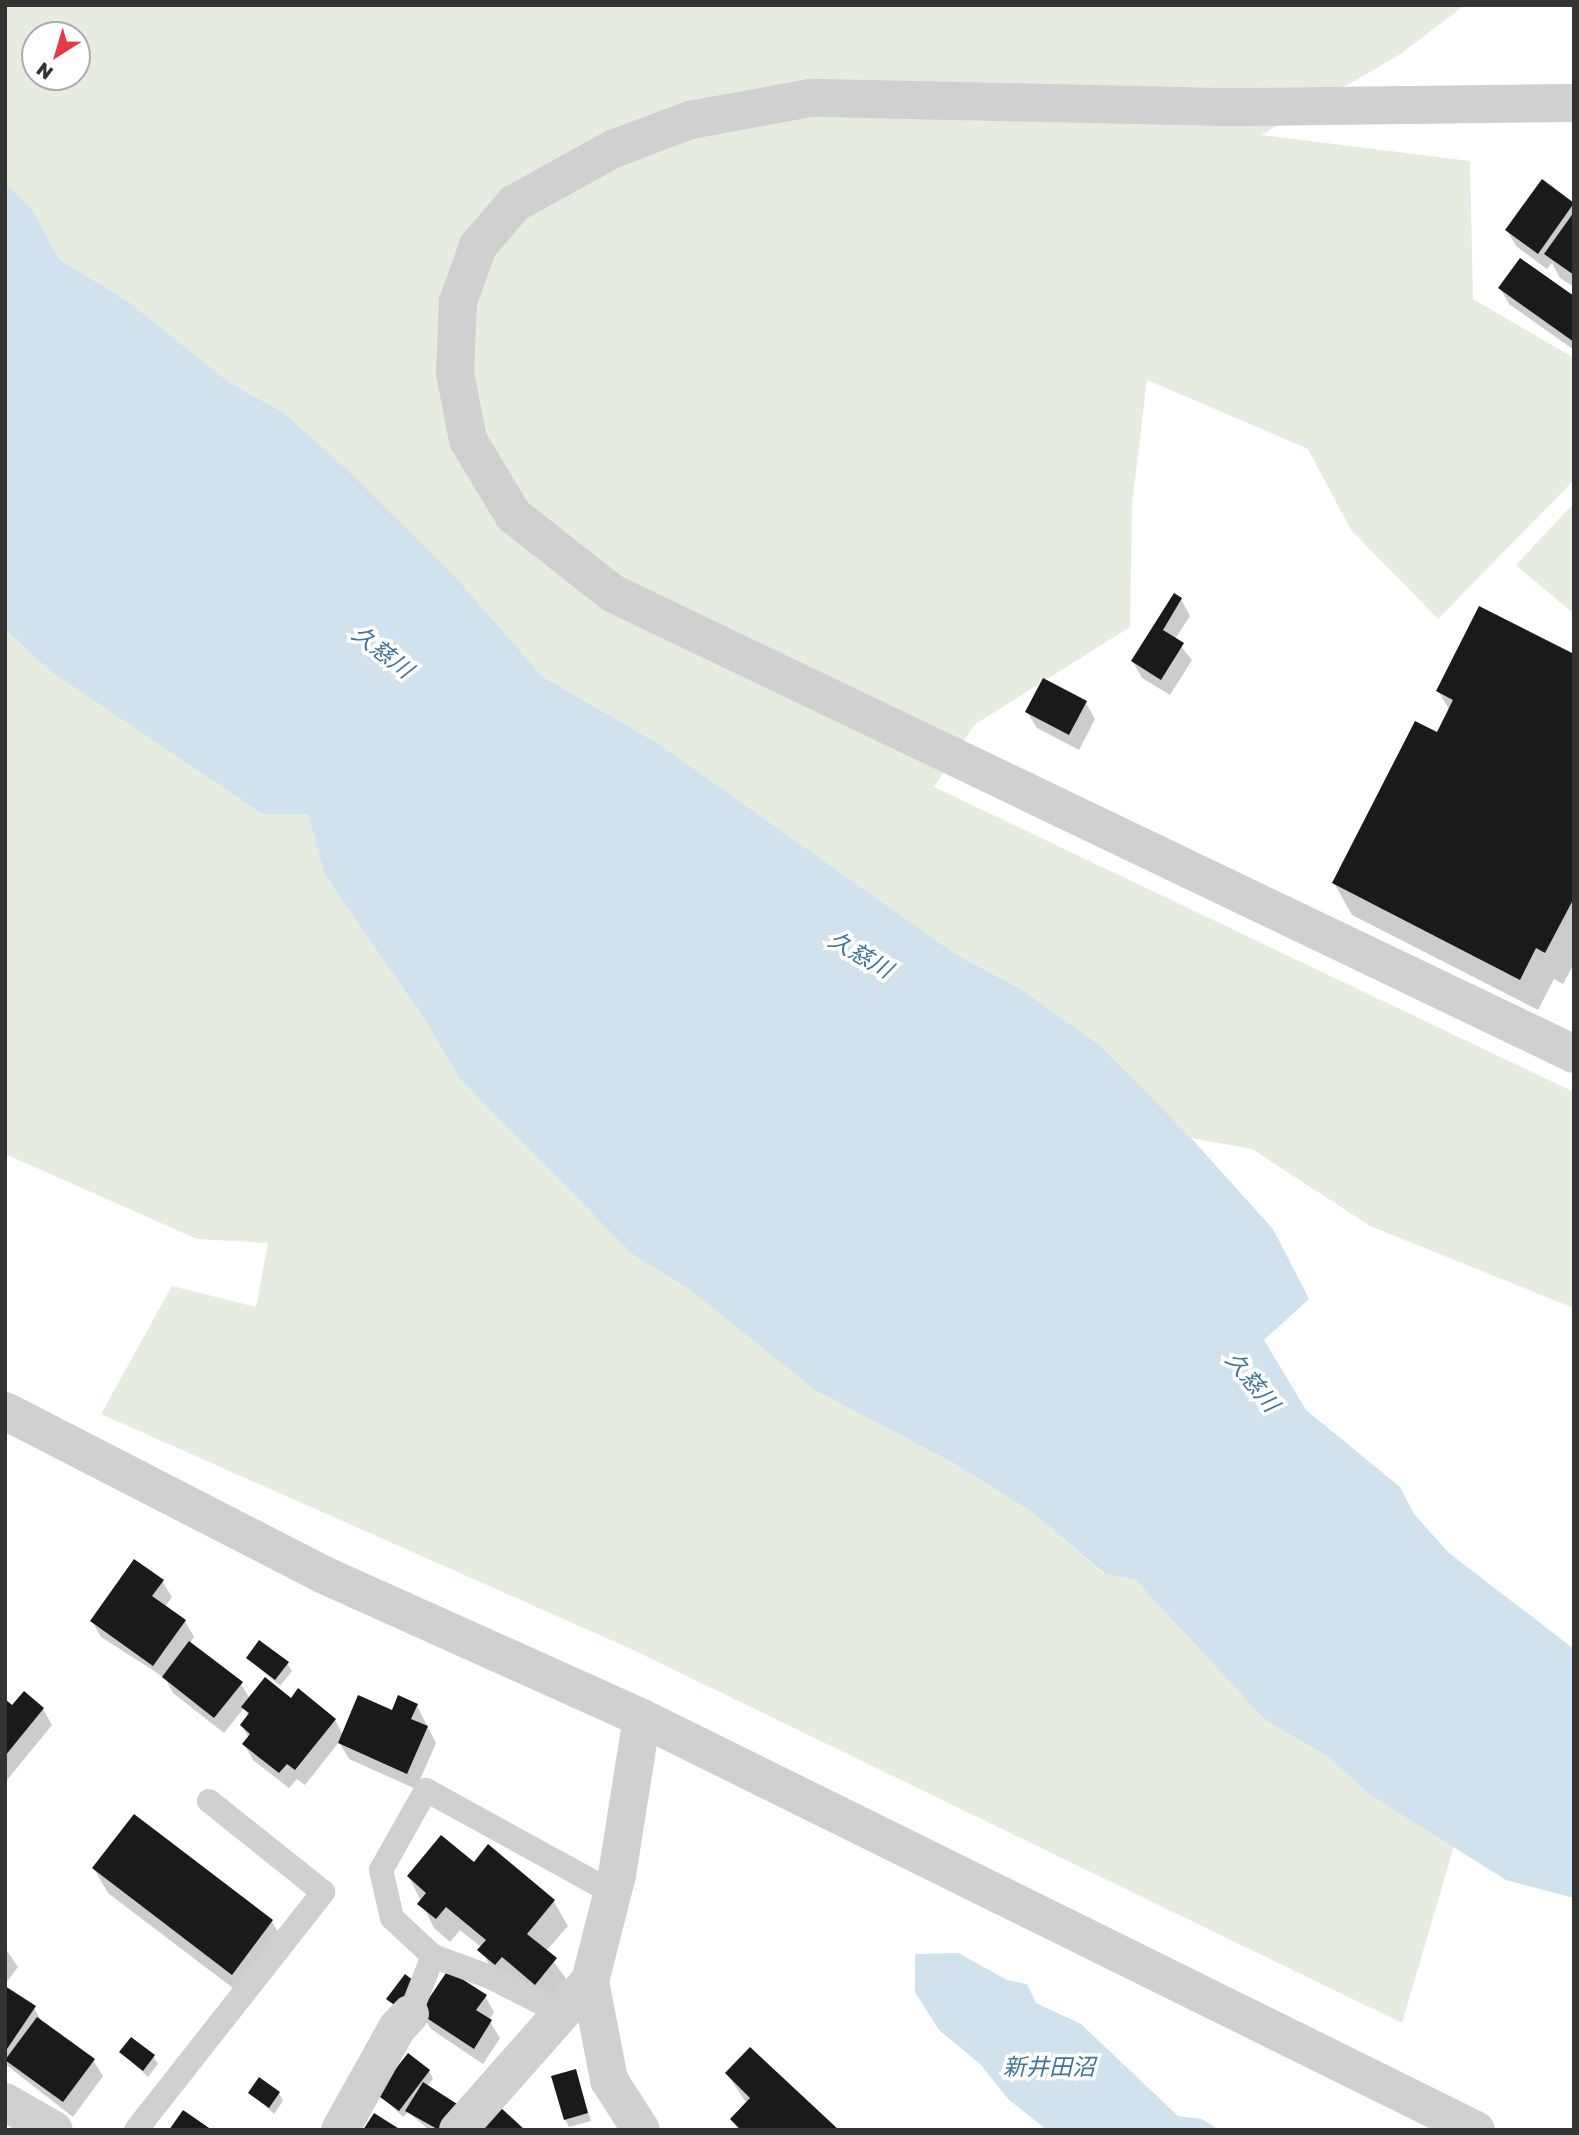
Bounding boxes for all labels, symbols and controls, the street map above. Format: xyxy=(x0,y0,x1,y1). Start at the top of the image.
north arrow xyxy=(21,21,91,91)
text: N xyxy=(32,58,57,85)
water label: 久慈川 xyxy=(347,619,419,683)
water label: 久慈川 xyxy=(824,925,898,983)
water label: 久慈川 xyxy=(1221,1346,1285,1416)
water label: 新井田沼 xyxy=(1003,2052,1095,2080)

